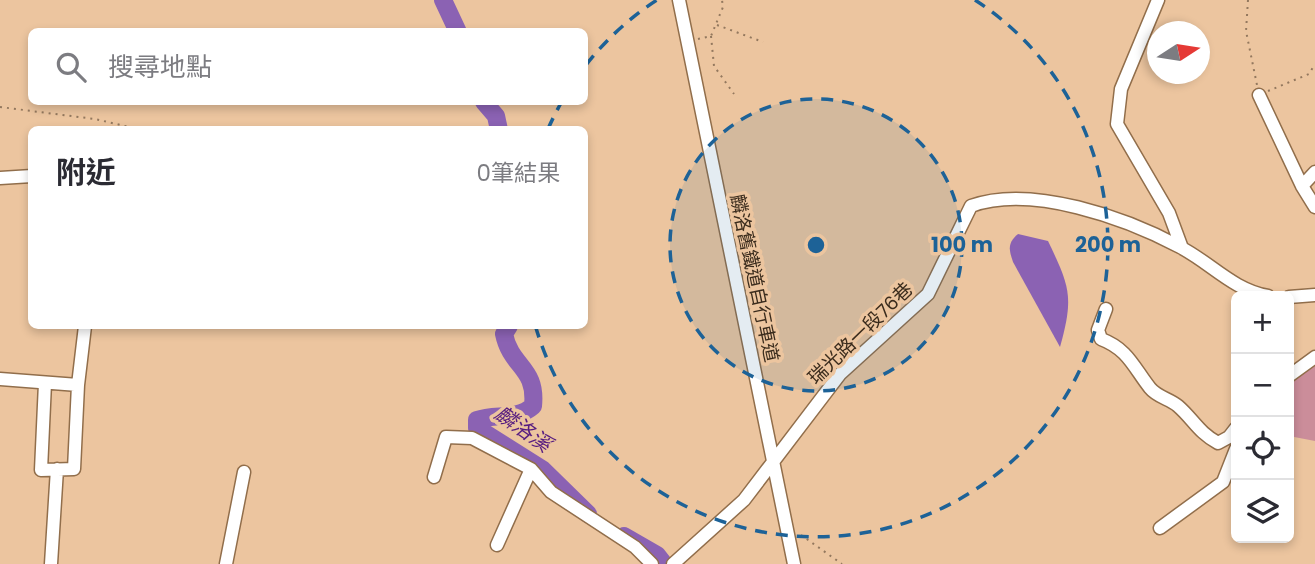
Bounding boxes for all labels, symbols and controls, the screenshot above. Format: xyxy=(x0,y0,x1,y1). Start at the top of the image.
north arrow xyxy=(1147,21,1210,84)
search box xyxy=(28,28,588,105)
icon: search xyxy=(52,48,90,86)
text: 搜尋地點 xyxy=(108,49,212,85)
text: 附近 xyxy=(56,151,116,194)
text: 0筆結果 xyxy=(477,157,560,189)
street label: 麟洛舊鐵道自行車道 xyxy=(724,192,785,365)
text: 100 m xyxy=(931,230,993,259)
text: 200 m xyxy=(1075,230,1141,259)
centre of rings xyxy=(804,233,828,257)
street label: 瑞光路一段76巷 xyxy=(802,276,919,390)
map controls xyxy=(1231,291,1294,543)
button: + xyxy=(1231,291,1294,354)
button: − xyxy=(1231,354,1294,417)
water label: 麟洛溪 xyxy=(489,399,560,460)
button: locate xyxy=(1231,417,1294,480)
button: layers xyxy=(1231,480,1294,543)

